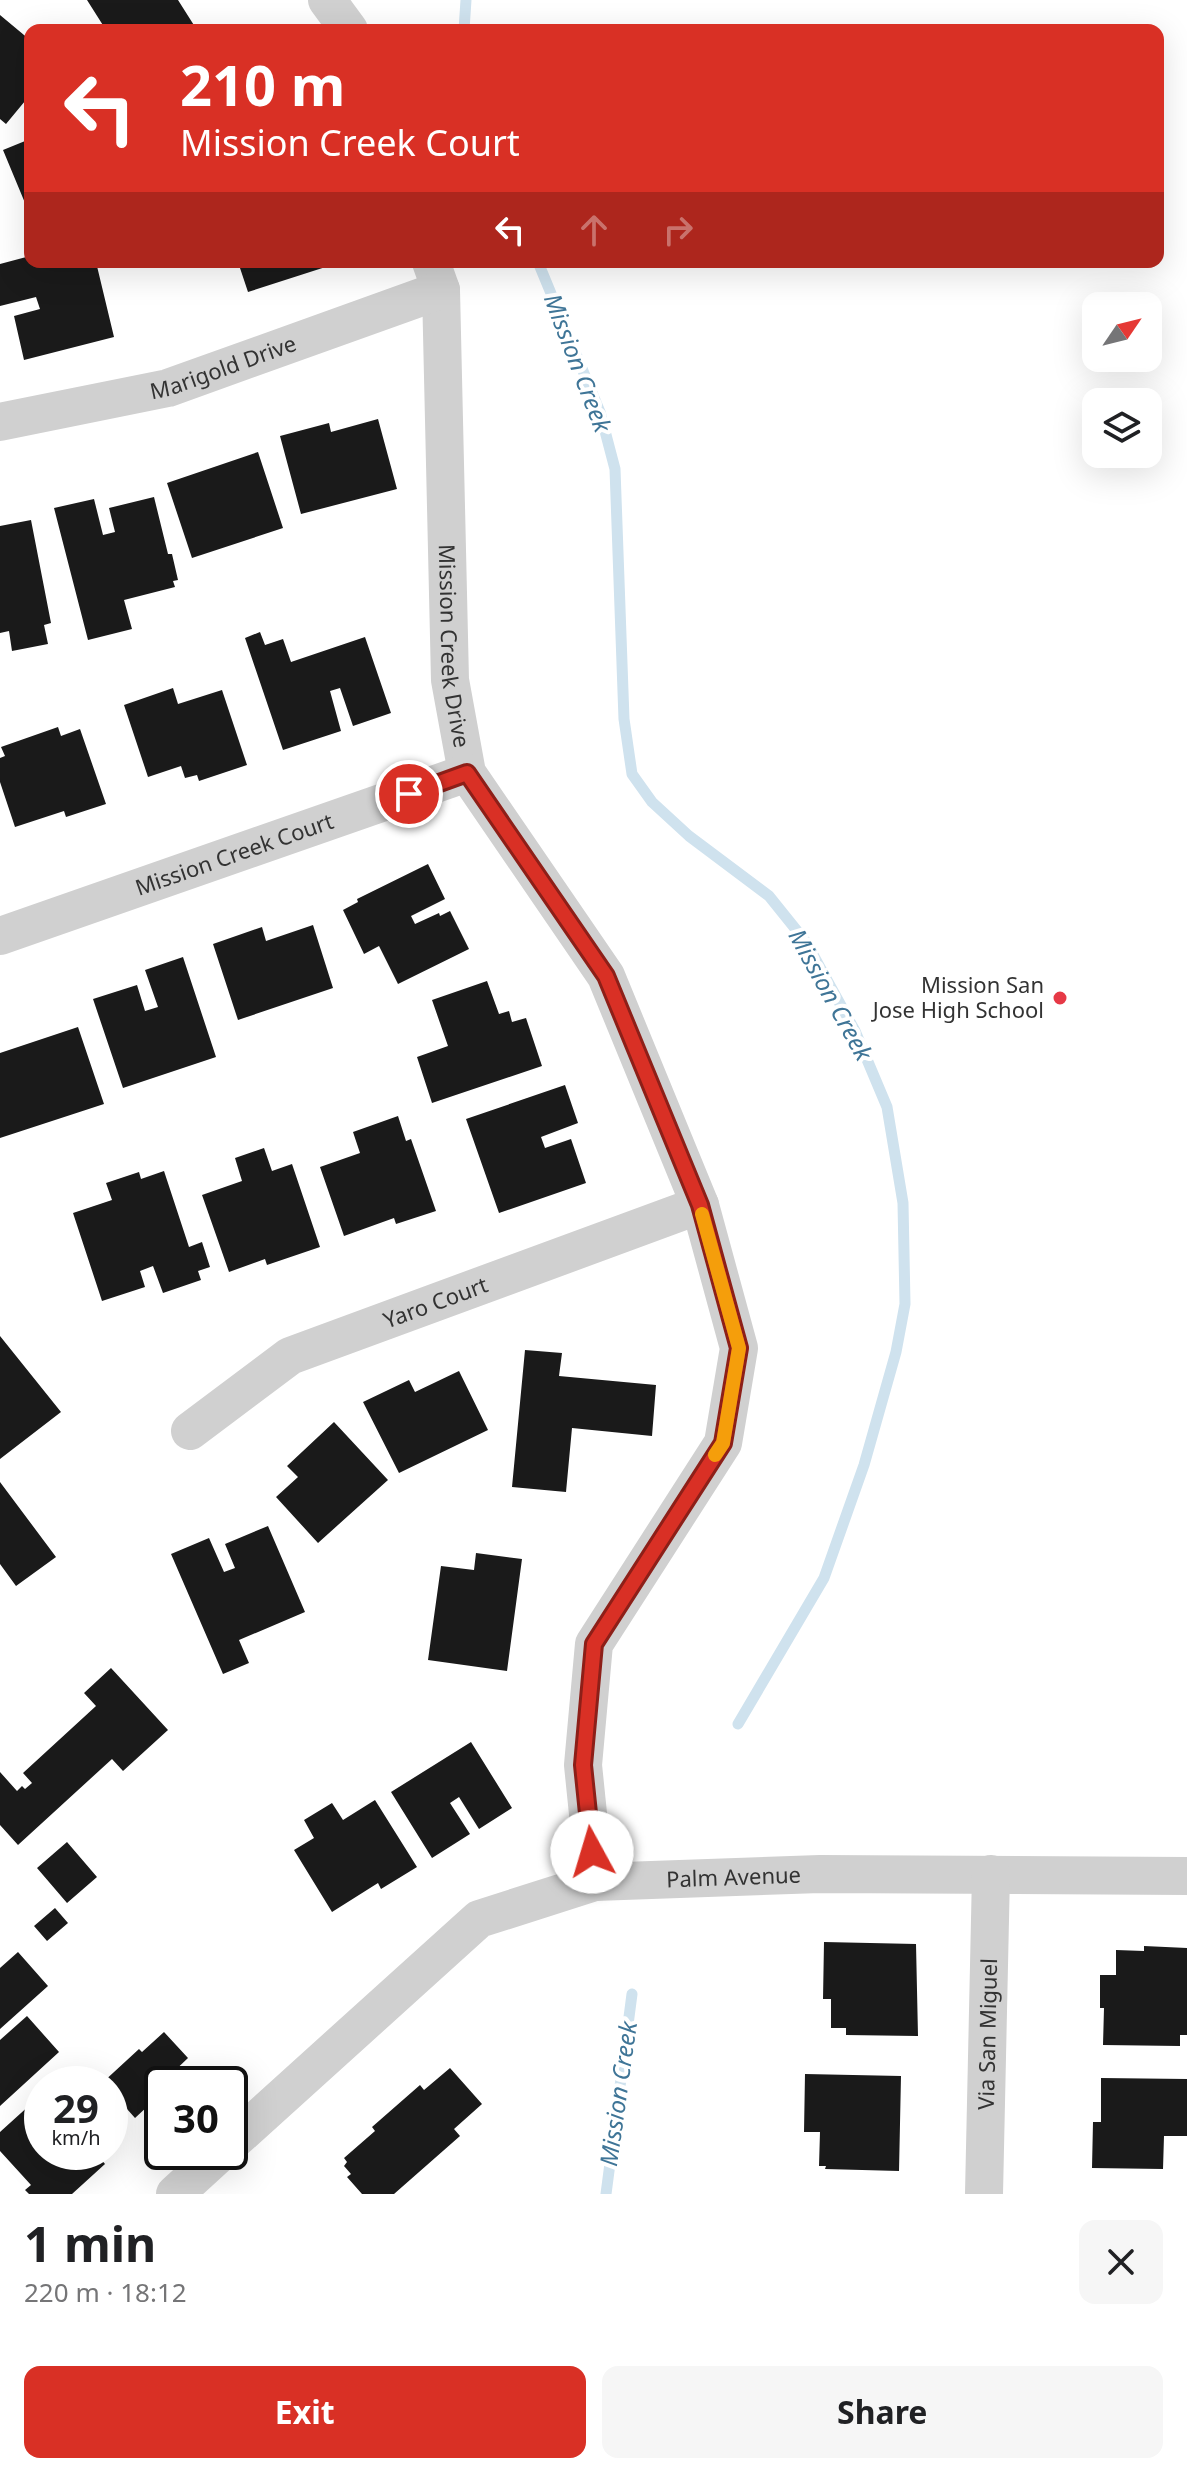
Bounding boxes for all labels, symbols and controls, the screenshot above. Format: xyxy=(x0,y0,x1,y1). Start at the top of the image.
text: 210 m xyxy=(180,46,345,122)
icon: left xyxy=(48,56,152,160)
text: Mission Creek Court xyxy=(180,118,520,167)
icon: left xyxy=(488,208,532,252)
icon: ahead xyxy=(572,208,616,252)
icon: right xyxy=(656,208,700,252)
water label: Mission Creek xyxy=(537,288,620,438)
north arrow xyxy=(1082,292,1162,372)
map controls xyxy=(1082,292,1162,468)
street label: Marigold Drive xyxy=(147,327,300,405)
button: layers xyxy=(1082,388,1162,468)
street label: Mission Creek Drive xyxy=(433,544,478,750)
pin xyxy=(375,760,443,828)
icon: arrive xyxy=(387,772,431,816)
street label: Mission Creek Court xyxy=(131,805,337,902)
water label: Mission Creek xyxy=(782,922,882,1067)
place label: Mission San Jose High School xyxy=(871,969,1044,1024)
marker: Mission San Jose High School xyxy=(1051,989,1069,1007)
street label: Yaro Court xyxy=(379,1269,492,1334)
position arrow xyxy=(550,1810,634,1894)
street label: Palm Avenue xyxy=(666,1859,801,1893)
street label: Via San Miguel xyxy=(970,1958,1003,2110)
water label: Mission Creek xyxy=(591,2018,644,2168)
speed limit sign: 30 xyxy=(144,2066,248,2170)
text: 29 xyxy=(53,2080,99,2135)
text: km/h xyxy=(51,2124,101,2151)
text: 1 min xyxy=(24,2211,156,2276)
button: close xyxy=(1079,2220,1163,2304)
text: 220 m · 18:12 xyxy=(24,2274,187,2310)
button: Exit xyxy=(24,2366,586,2458)
button: Share xyxy=(602,2366,1163,2458)

